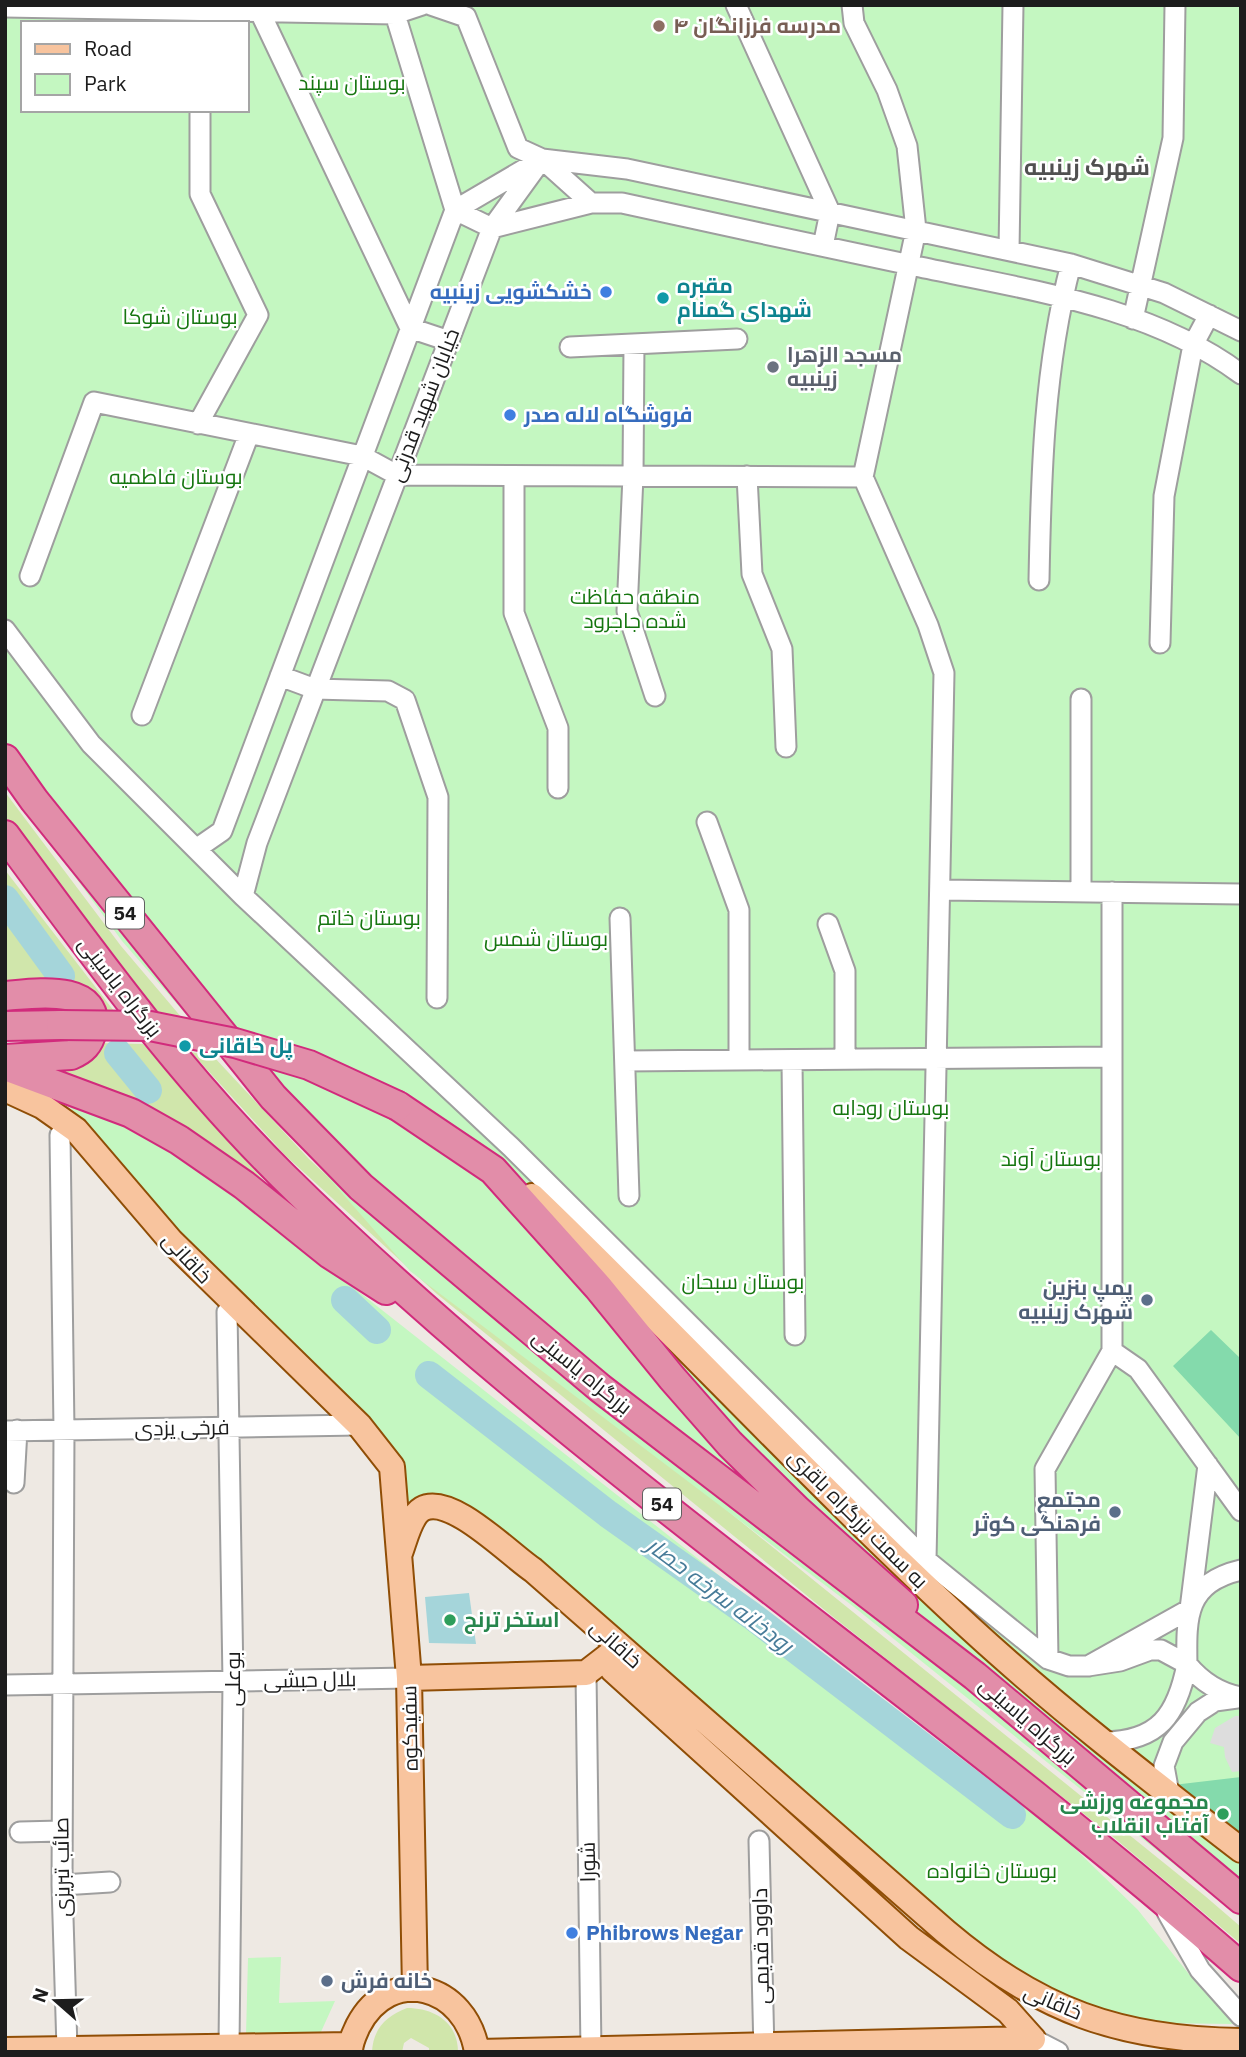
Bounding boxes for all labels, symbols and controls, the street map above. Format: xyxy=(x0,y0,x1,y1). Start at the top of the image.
place label: مدرسه فرزانگان ۴ xyxy=(673,11,841,39)
marker: مدرسه فرزانگان ۴ xyxy=(651,18,667,34)
legend xyxy=(21,21,248,112)
text: Road xyxy=(84,34,132,62)
park label: بوستان سپند xyxy=(298,68,406,96)
text: Park xyxy=(84,69,127,97)
district label: شهرک زینبیه xyxy=(1024,151,1150,181)
place label: مقبره شهدای گمنام xyxy=(677,271,812,324)
place label: خشکشویی زینبیه xyxy=(430,277,592,305)
marker: خشکشویی زینبیه xyxy=(598,284,614,300)
marker: مقبره شهدای گمنام xyxy=(655,290,671,306)
park label: بوستان شوکا xyxy=(122,302,238,330)
street label: خیابان شهید قدرتی xyxy=(381,324,465,485)
place label: مسجد الزهرا زینبیه xyxy=(787,340,902,392)
marker: مسجد الزهرا زینبیه xyxy=(765,359,781,375)
place label: فروشگاه لاله صدر xyxy=(523,400,693,428)
marker: فروشگاه لاله صدر xyxy=(502,407,518,423)
park label: بوستان فاطمیه xyxy=(109,462,243,490)
park label: منطقه حفاظت شده جاجرود xyxy=(570,582,700,634)
road number: 54 xyxy=(106,897,144,928)
park label: بوستان خاتم xyxy=(317,903,421,932)
park label: بوستان شمس xyxy=(484,924,608,952)
street label: بزرگراه یاسینی xyxy=(73,930,169,1043)
place label: پل خاقانی xyxy=(199,1031,293,1061)
marker: پل خاقانی xyxy=(177,1038,193,1054)
park label: بوستان رودابه xyxy=(833,1093,949,1121)
park label: بوستان آوند xyxy=(1001,1144,1101,1172)
street label: خاقانی xyxy=(157,1225,219,1289)
park label: بوستان سبحان xyxy=(682,1267,804,1295)
place label: پمپ بنزین شهرک زینبیه xyxy=(1018,1273,1133,1325)
marker: پمپ بنزین شهرک زینبیه xyxy=(1139,1292,1155,1308)
street label: بزرگراه یاسینی xyxy=(527,1322,638,1420)
street label: فرخی یزدی xyxy=(134,1412,230,1442)
street label: به سمت بزرگراه باقری xyxy=(783,1442,935,1594)
place label: مجتمع فرهنگی کوثر xyxy=(972,1485,1101,1537)
road number: 54 xyxy=(643,1488,681,1520)
marker: مجتمع فرهنگی کوثر xyxy=(1107,1504,1123,1520)
water label: رودخانه سرخه حصار xyxy=(639,1527,802,1660)
place label: استخر ترنج xyxy=(464,1605,560,1634)
marker: استخر ترنج xyxy=(442,1612,458,1628)
street label: خاقانی xyxy=(585,1612,649,1674)
street label: بوعلی xyxy=(218,1651,246,1707)
street label: بلال حبشی xyxy=(263,1664,357,1694)
street label: بزرگراه یاسینی xyxy=(974,1670,1083,1770)
street label: سفیدکوه xyxy=(394,1685,424,1771)
place label: مجموعه ورزشی آفتاب انقلاب xyxy=(1060,1787,1209,1839)
marker: مجموعه ورزشی آفتاب انقلاب xyxy=(1215,1806,1231,1822)
street label: صائب تبریزی xyxy=(46,1817,76,1917)
street label: شورا xyxy=(573,1841,601,1883)
park label: بوستان خانواده xyxy=(927,1856,1057,1884)
street label: داوود قدیمی xyxy=(745,1888,775,2004)
place label: Phibrows Negar xyxy=(586,1918,744,1946)
marker: Phibrows Negar xyxy=(564,1925,580,1941)
north arrow xyxy=(21,1966,91,2036)
place label: خانه فرش xyxy=(341,1966,432,1994)
marker: خانه فرش xyxy=(319,1973,335,1989)
street label: خاقانی xyxy=(1020,1976,1087,2026)
text: N xyxy=(26,1985,54,2006)

